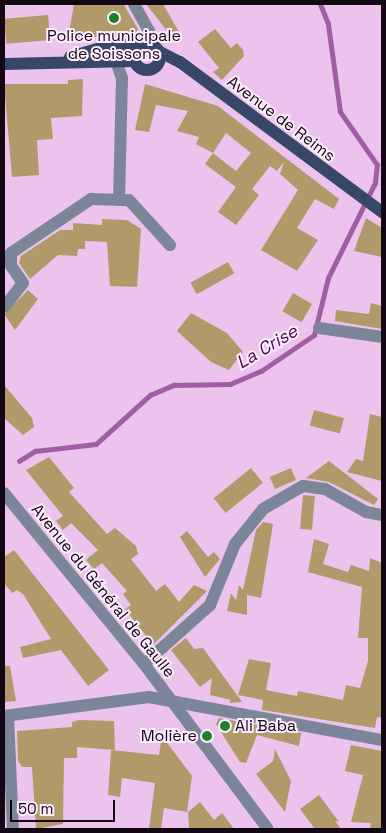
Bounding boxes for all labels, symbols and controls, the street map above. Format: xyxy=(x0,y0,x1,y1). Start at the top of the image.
marker: Police municipale de Soissons xyxy=(108,12,120,24)
place label: Police municipale de Soissons xyxy=(47,26,181,64)
street label: Avenue de Reims xyxy=(223,72,339,166)
water label: La Crise xyxy=(232,320,302,374)
street label: Avenue du Général de Gaulle xyxy=(27,500,179,682)
place label: Ali Baba xyxy=(235,716,296,736)
marker: Ali Baba xyxy=(219,720,231,732)
place label: Molière xyxy=(141,726,197,746)
marker: Molière xyxy=(201,730,213,742)
scale bar xyxy=(12,790,118,822)
text: 50 m xyxy=(18,799,53,818)

